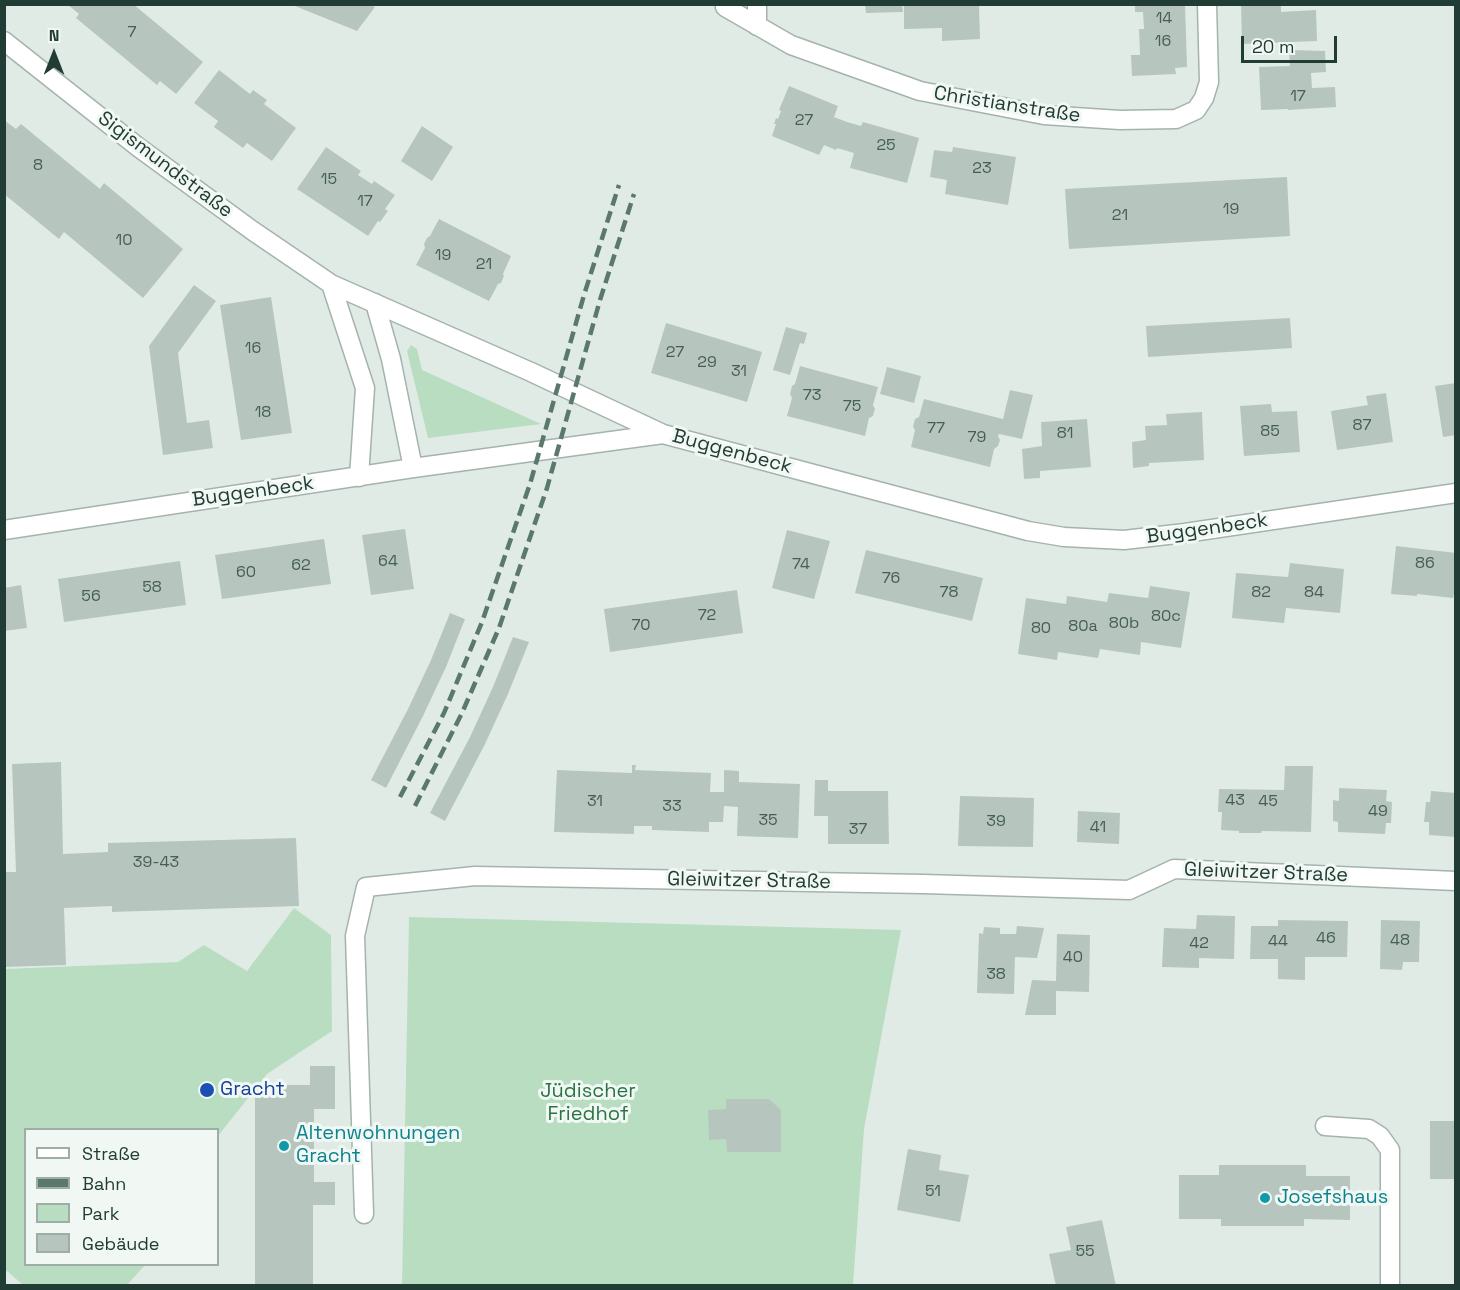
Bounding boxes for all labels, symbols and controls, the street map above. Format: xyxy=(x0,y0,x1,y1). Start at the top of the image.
house number: 14 xyxy=(1156,9,1172,29)
house number: 7 xyxy=(127,23,137,43)
north arrow xyxy=(24,24,84,84)
scale bar xyxy=(1244,24,1340,62)
text: N xyxy=(49,25,59,46)
house number: 16 xyxy=(1155,32,1171,52)
text: 20 m xyxy=(1252,35,1295,58)
street label: Christianstraße xyxy=(932,82,1082,128)
house number: 17 xyxy=(1290,87,1306,107)
street label: Sigismundstraße xyxy=(93,107,237,223)
house number: 27 xyxy=(795,111,813,131)
house number: 25 xyxy=(876,136,896,156)
house number: 8 xyxy=(33,156,43,176)
house number: 23 xyxy=(972,159,992,179)
house number: 15 xyxy=(321,170,337,190)
house number: 17 xyxy=(357,192,373,212)
house number: 19 xyxy=(1223,200,1239,220)
house number: 21 xyxy=(1112,206,1128,226)
house number: 10 xyxy=(116,231,132,251)
house number: 19 xyxy=(435,246,451,266)
house number: 21 xyxy=(476,255,492,275)
house number: 16 xyxy=(245,339,261,359)
house number: 27 xyxy=(666,343,684,363)
house number: 29 xyxy=(697,353,717,373)
house number: 31 xyxy=(731,362,747,382)
house number: 73 xyxy=(803,386,821,406)
house number: 75 xyxy=(843,397,861,417)
house number: 18 xyxy=(255,403,271,423)
house number: 87 xyxy=(1353,416,1371,436)
house number: 77 xyxy=(927,419,945,439)
house number: 85 xyxy=(1260,422,1280,442)
house number: 81 xyxy=(1057,424,1073,444)
street label: Buggenbeck xyxy=(670,425,794,479)
house number: 79 xyxy=(968,428,986,448)
street label: Buggenbeck xyxy=(191,472,315,512)
street label: Buggenbeck xyxy=(1145,509,1269,549)
house number: 64 xyxy=(378,552,398,572)
house number: 86 xyxy=(1415,554,1435,574)
house number: 74 xyxy=(792,555,810,575)
house number: 62 xyxy=(291,556,311,576)
house number: 60 xyxy=(236,563,256,583)
house number: 76 xyxy=(882,569,900,589)
house number: 58 xyxy=(142,578,162,598)
house number: 78 xyxy=(940,583,958,603)
house number: 82 xyxy=(1251,583,1271,603)
house number: 84 xyxy=(1304,583,1324,603)
house number: 56 xyxy=(81,587,101,607)
house number: 72 xyxy=(698,606,716,626)
house number: 80c xyxy=(1151,607,1181,627)
house number: 80b xyxy=(1109,614,1139,634)
house number: 70 xyxy=(631,616,651,636)
house number: 80a xyxy=(1068,617,1098,637)
house number: 80 xyxy=(1031,619,1051,639)
house number: 43 xyxy=(1225,791,1245,811)
house number: 31 xyxy=(587,792,603,812)
house number: 45 xyxy=(1258,792,1278,812)
house number: 33 xyxy=(662,797,682,817)
house number: 49 xyxy=(1368,802,1388,822)
house number: 35 xyxy=(758,811,778,831)
house number: 39 xyxy=(986,812,1006,832)
house number: 41 xyxy=(1090,818,1106,838)
house number: 37 xyxy=(849,820,867,840)
house number: 39-43 xyxy=(133,853,179,873)
street label: Gleiwitzer Straße xyxy=(1184,858,1348,888)
street label: Gleiwitzer Straße xyxy=(667,868,831,894)
house number: 46 xyxy=(1316,929,1336,949)
house number: 48 xyxy=(1390,931,1410,951)
house number: 44 xyxy=(1268,932,1288,952)
house number: 42 xyxy=(1189,934,1209,954)
house number: 40 xyxy=(1063,948,1083,968)
house number: 38 xyxy=(986,965,1006,985)
place label: Gracht xyxy=(220,1078,285,1102)
park label: Jüdischer Friedhof xyxy=(540,1080,636,1127)
marker: Gracht xyxy=(198,1081,216,1099)
place label: Altenwohnungen Gracht xyxy=(296,1122,460,1169)
legend xyxy=(24,1128,219,1266)
marker: Altenwohnungen Gracht xyxy=(277,1139,291,1153)
text: Straße xyxy=(82,1142,140,1165)
text: Bahn xyxy=(82,1172,126,1195)
house number: 51 xyxy=(925,1182,941,1202)
place label: Josefshaus xyxy=(1277,1186,1388,1210)
marker: Josefshaus xyxy=(1258,1191,1272,1205)
text: Park xyxy=(82,1202,119,1225)
text: Gebäude xyxy=(82,1232,160,1255)
house number: 55 xyxy=(1075,1242,1095,1262)

